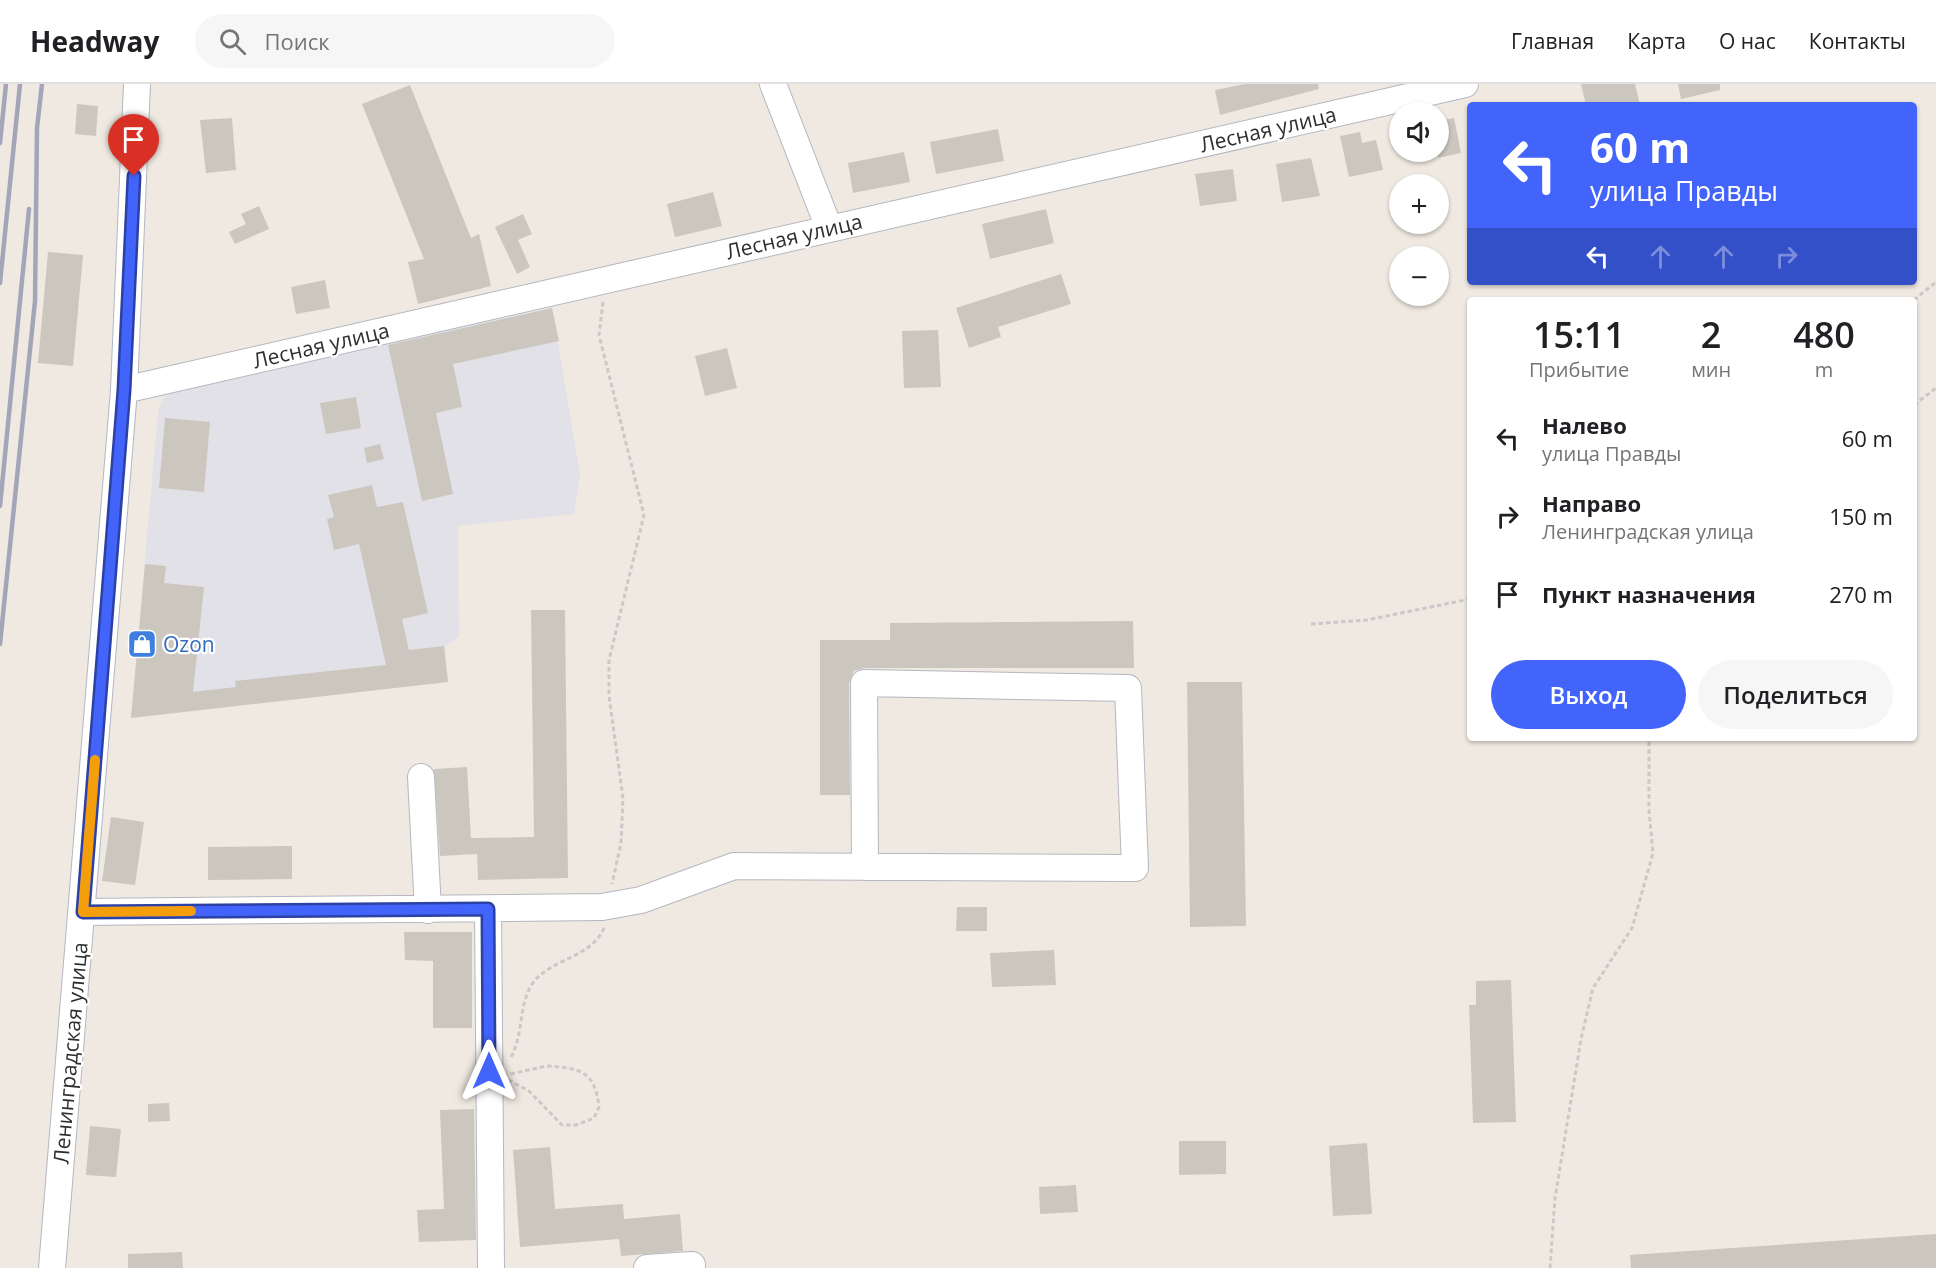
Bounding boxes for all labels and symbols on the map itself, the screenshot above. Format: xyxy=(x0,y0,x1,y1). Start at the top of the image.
street label: Лесная улица xyxy=(1197,100,1339,158)
pin xyxy=(108,114,159,176)
street label: Лесная улица xyxy=(723,207,865,265)
street label: Лесная улица xyxy=(250,316,392,374)
shop icon: Ozon xyxy=(126,628,158,660)
place label: Ozon xyxy=(163,630,215,658)
street label: Ленинградская улица xyxy=(46,941,94,1165)
position arrow xyxy=(457,1039,521,1103)

